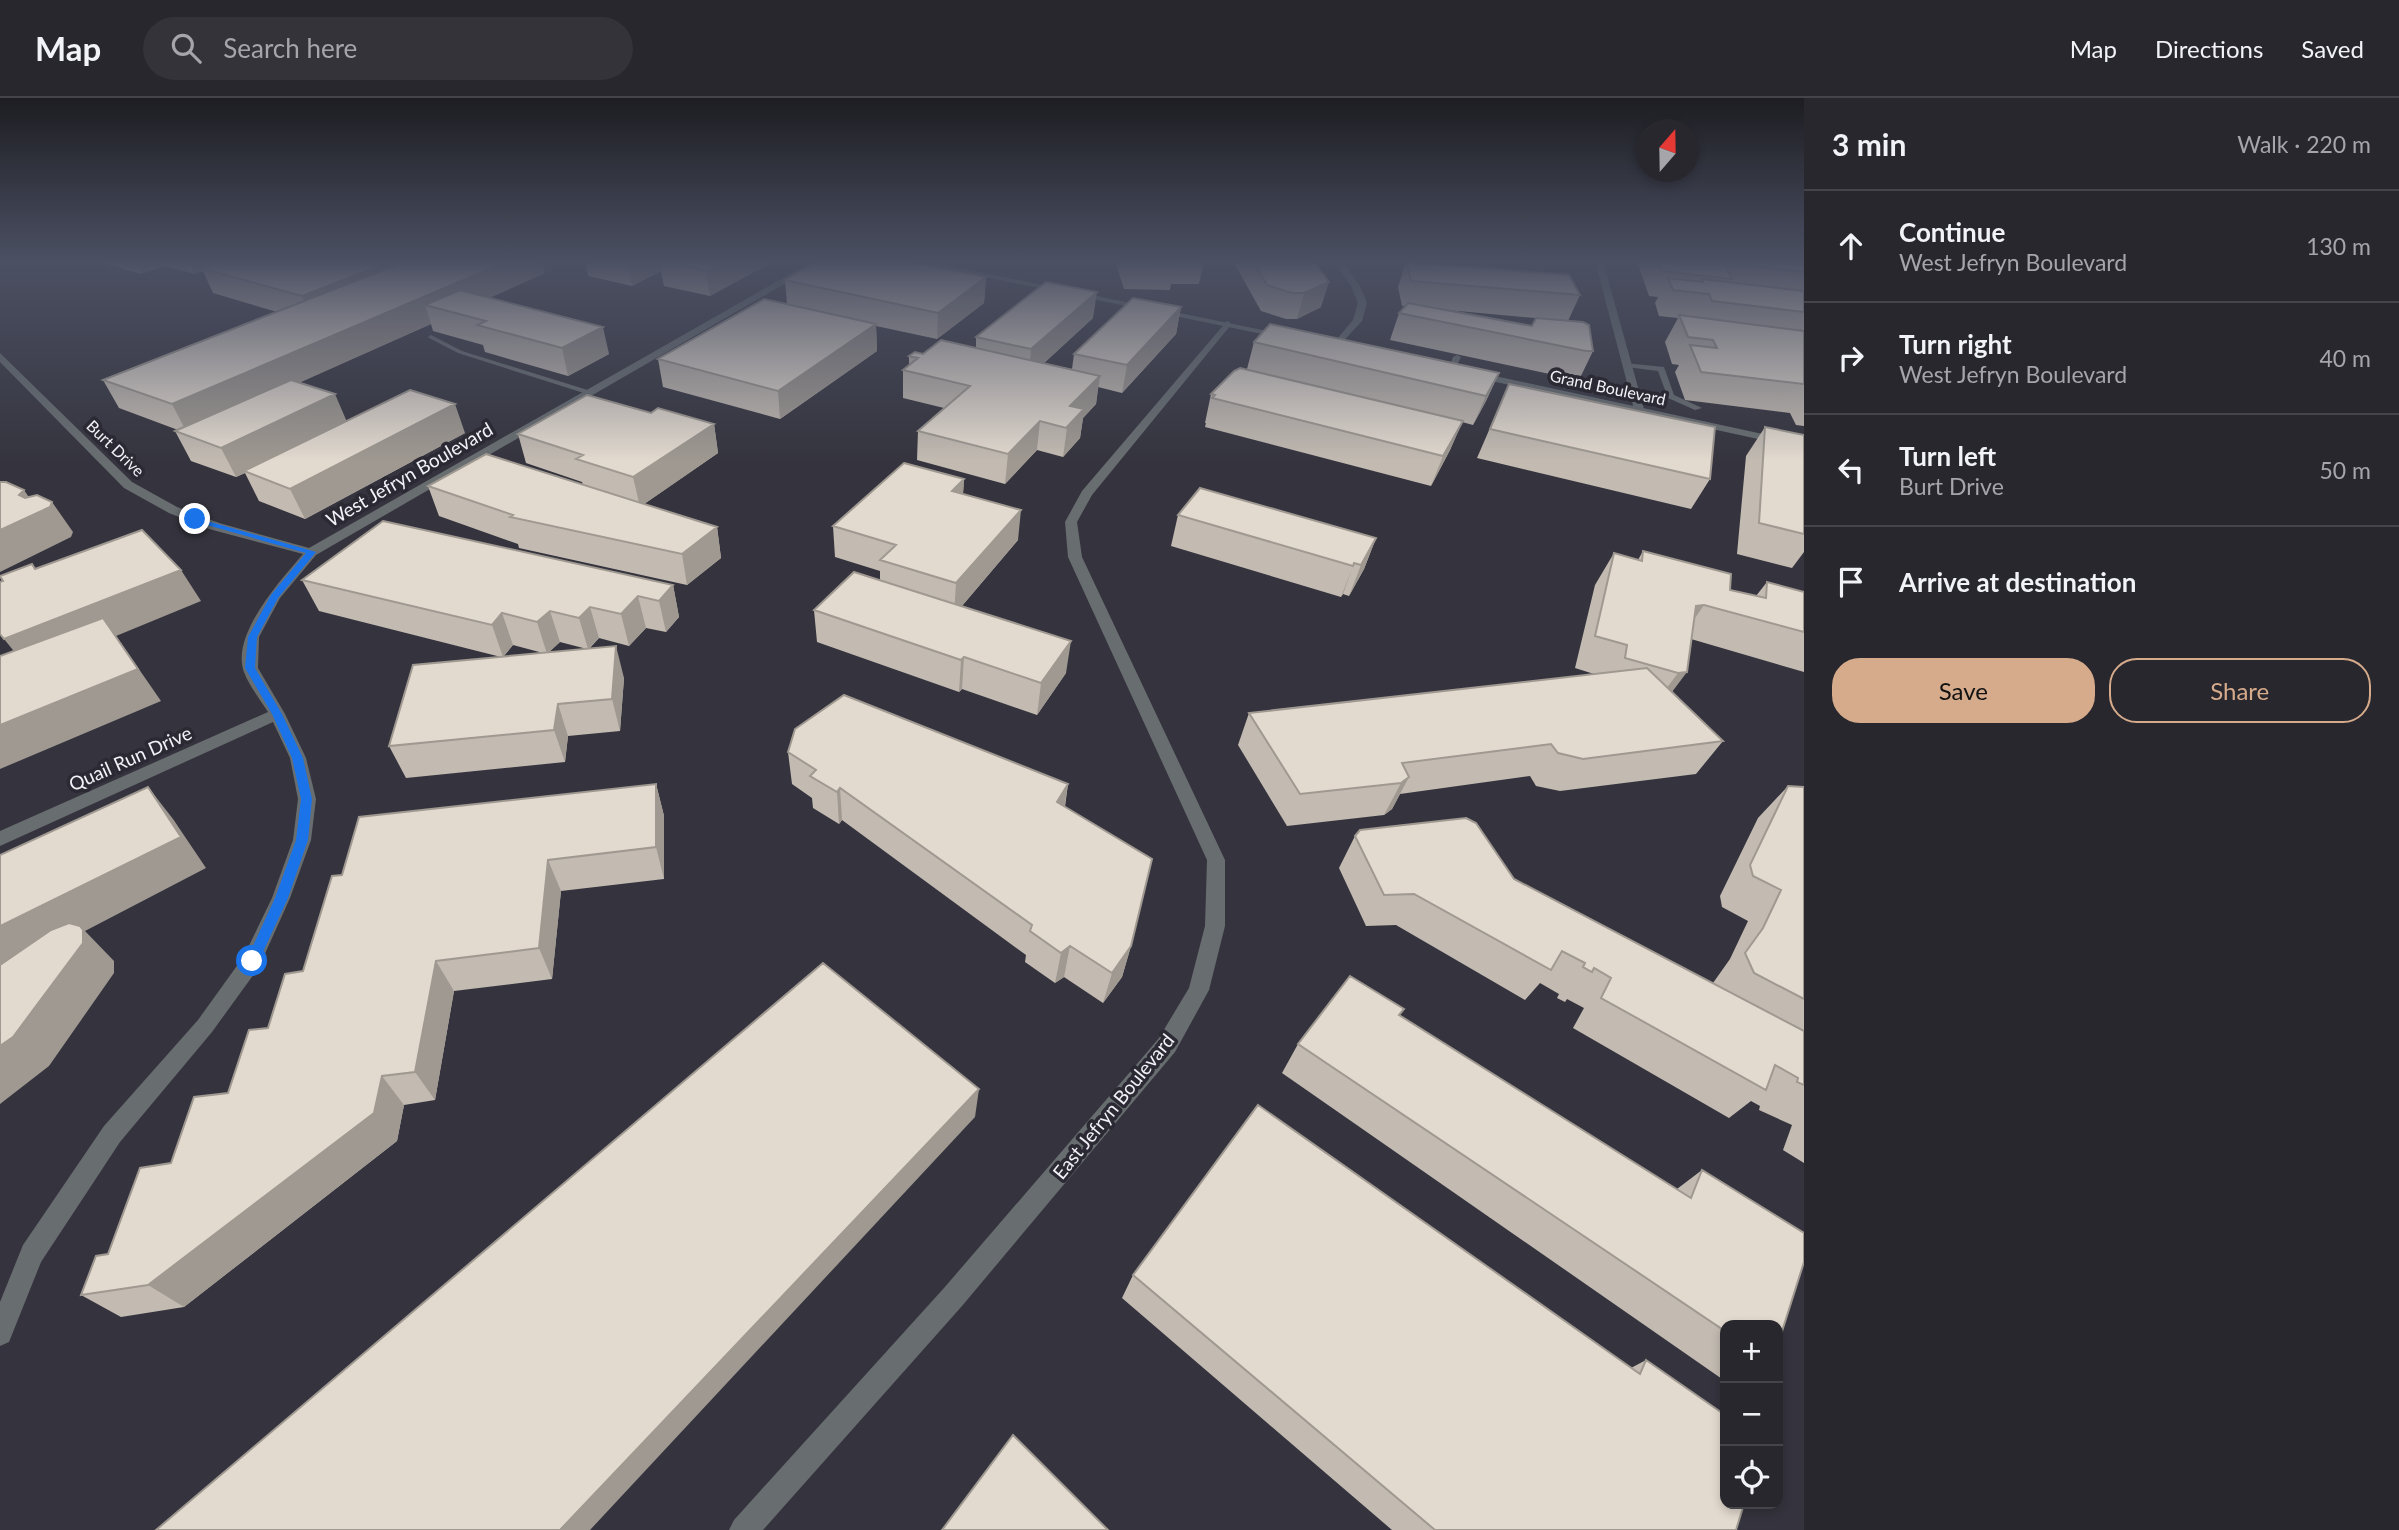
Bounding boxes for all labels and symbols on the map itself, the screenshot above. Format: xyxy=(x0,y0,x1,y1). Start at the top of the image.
north arrow xyxy=(1636,119,1699,182)
street label: Grand Boulevard xyxy=(1548,365,1668,409)
street label: Burt Drive xyxy=(83,416,149,480)
street label: West Jefryn Boulevard xyxy=(322,417,496,531)
route end xyxy=(179,503,210,534)
street label: Quail Run Drive xyxy=(65,721,195,795)
route start xyxy=(236,945,267,976)
street label: East Jefryn Boulevard xyxy=(1047,1029,1179,1183)

